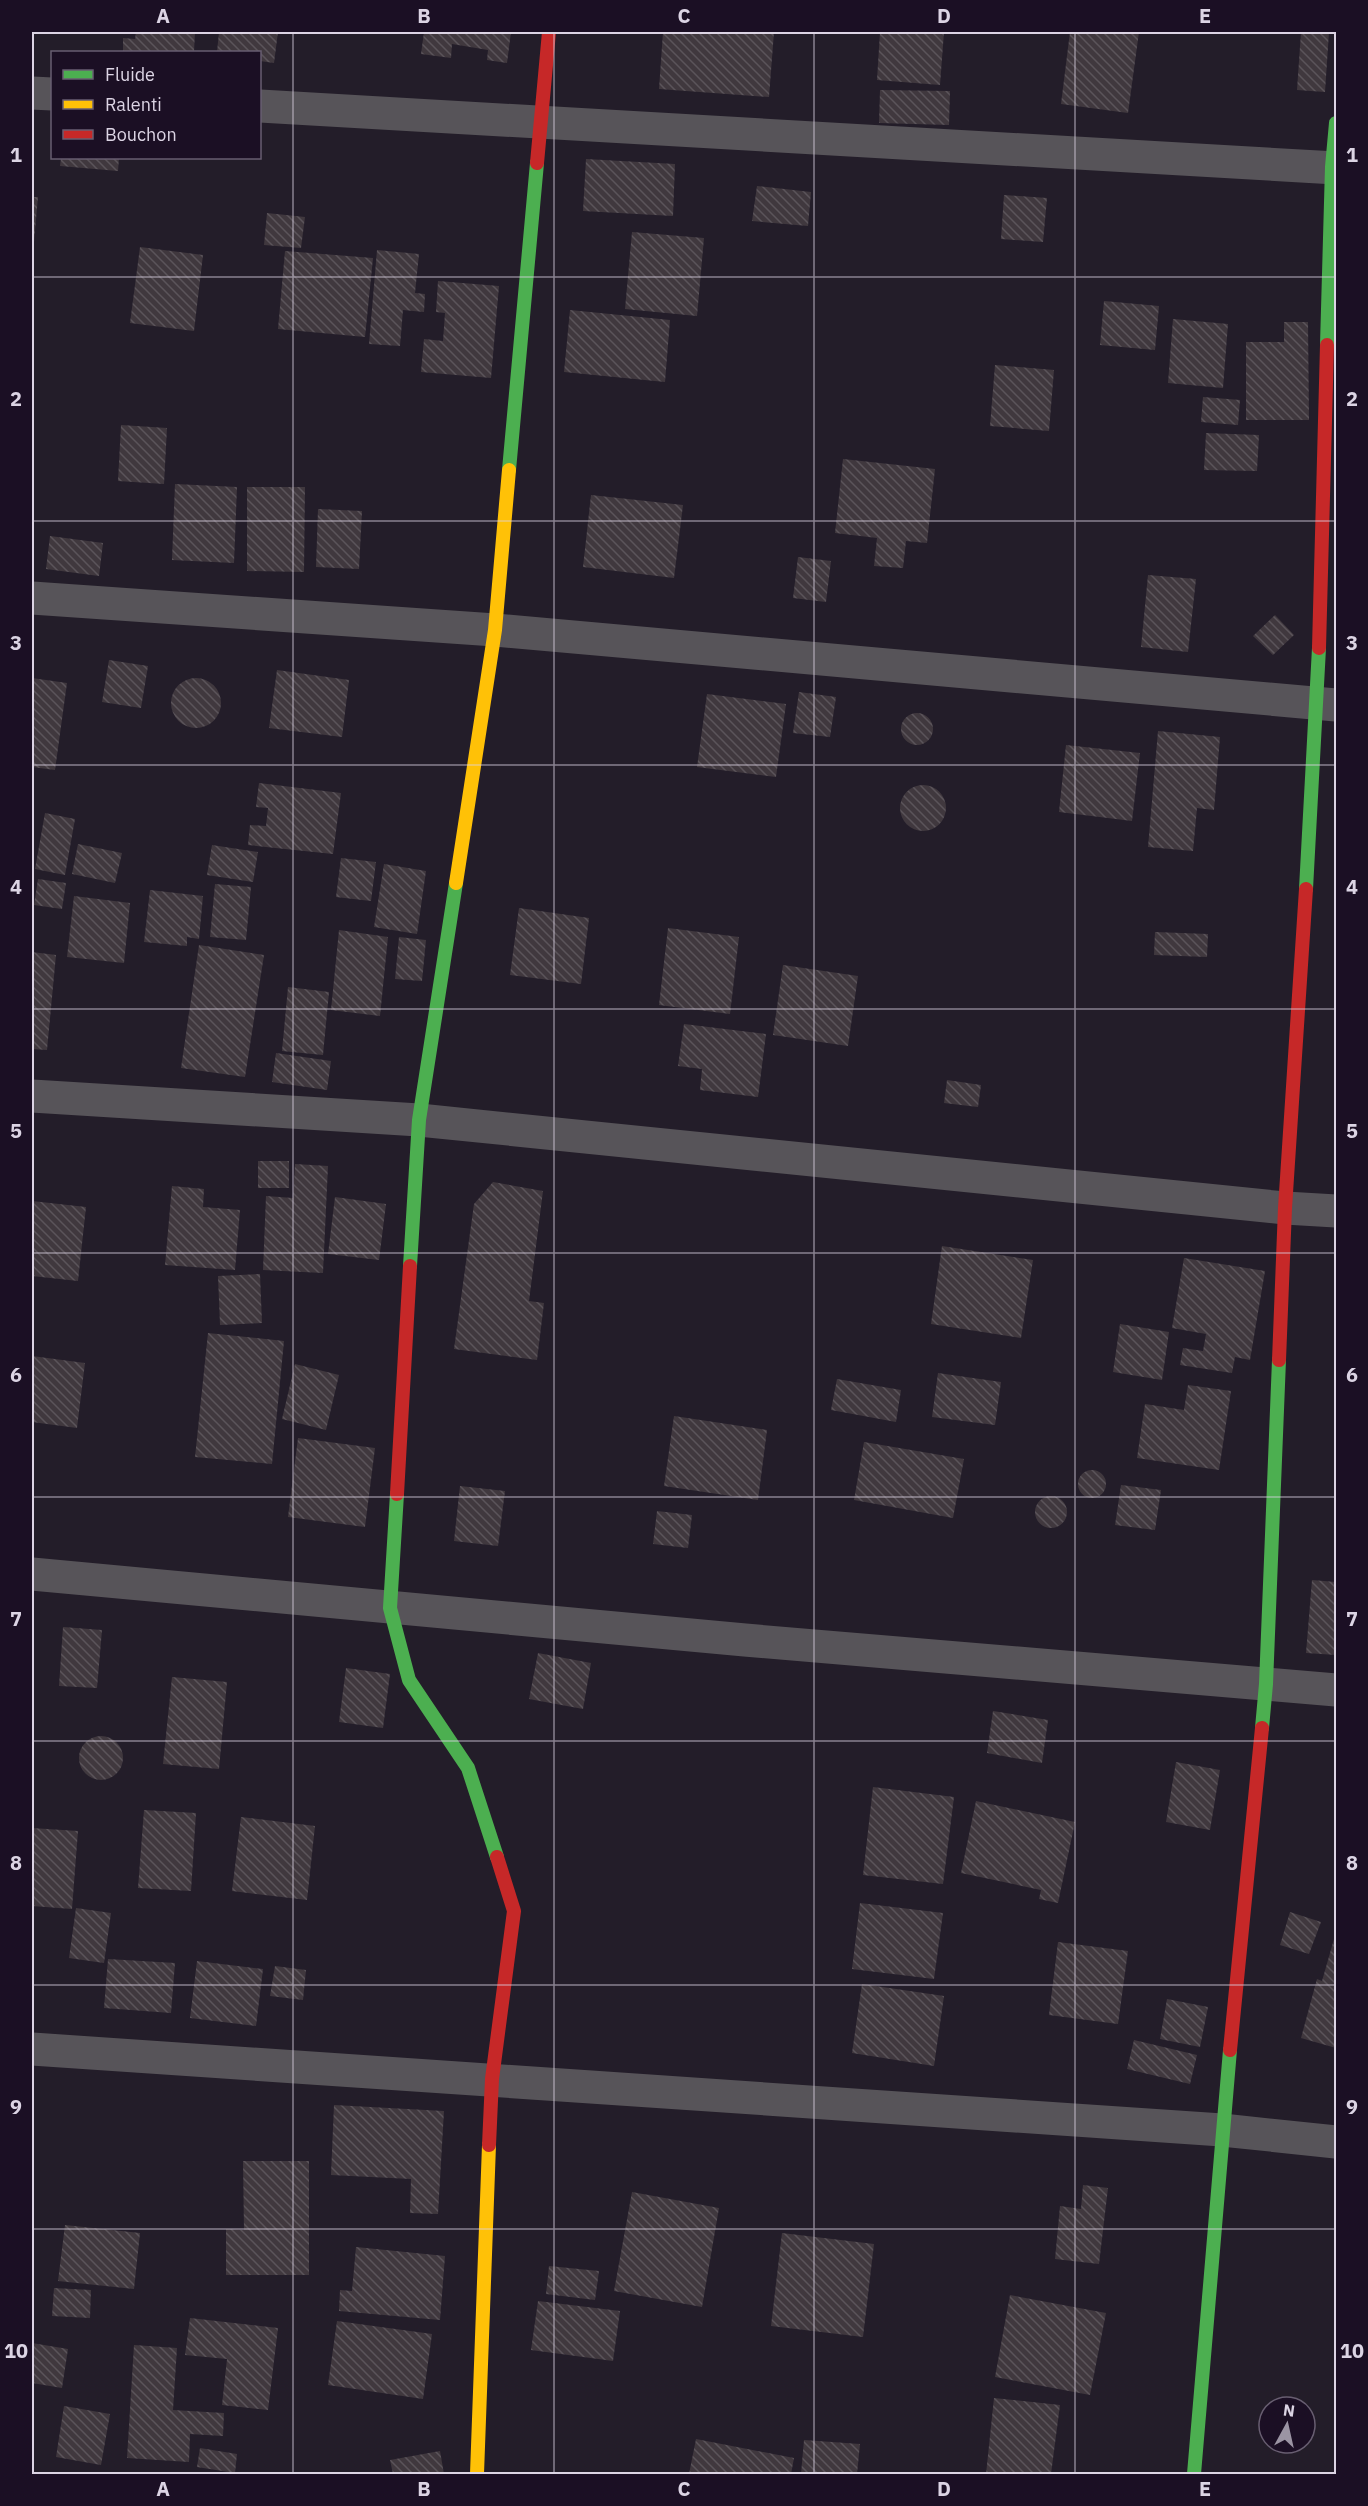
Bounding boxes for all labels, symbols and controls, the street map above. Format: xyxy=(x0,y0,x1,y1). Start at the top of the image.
text: A xyxy=(156,2,170,29)
text: B xyxy=(417,2,431,29)
text: C xyxy=(677,2,691,29)
text: D xyxy=(937,2,951,29)
text: E xyxy=(1199,2,1211,29)
legend xyxy=(51,51,261,159)
text: Fluide xyxy=(105,63,155,86)
text: Ralenti xyxy=(105,93,162,116)
text: Bouchon xyxy=(105,123,177,146)
text: 1 xyxy=(10,141,22,168)
text: 1 xyxy=(1346,141,1358,168)
text: 2 xyxy=(10,385,22,412)
text: 2 xyxy=(1346,385,1358,412)
text: 3 xyxy=(10,629,22,656)
text: 3 xyxy=(1346,629,1358,656)
text: 4 xyxy=(10,873,22,900)
text: 4 xyxy=(1346,873,1358,900)
text: 5 xyxy=(10,1117,22,1144)
text: 5 xyxy=(1346,1117,1358,1144)
text: 6 xyxy=(10,1361,22,1388)
text: 6 xyxy=(1346,1361,1358,1388)
text: 7 xyxy=(10,1605,22,1632)
text: 7 xyxy=(1346,1605,1358,1632)
text: 8 xyxy=(10,1849,22,1876)
text: 8 xyxy=(1346,1849,1358,1876)
text: 9 xyxy=(10,2093,22,2120)
text: 9 xyxy=(1346,2093,1358,2120)
text: 10 xyxy=(4,2337,28,2364)
text: 10 xyxy=(1340,2337,1364,2364)
north arrow xyxy=(1257,2395,1317,2455)
text: N xyxy=(1282,2399,1296,2421)
text: A xyxy=(156,2475,170,2502)
text: B xyxy=(417,2475,431,2502)
text: C xyxy=(677,2475,691,2502)
text: D xyxy=(937,2475,951,2502)
text: E xyxy=(1199,2475,1211,2502)

